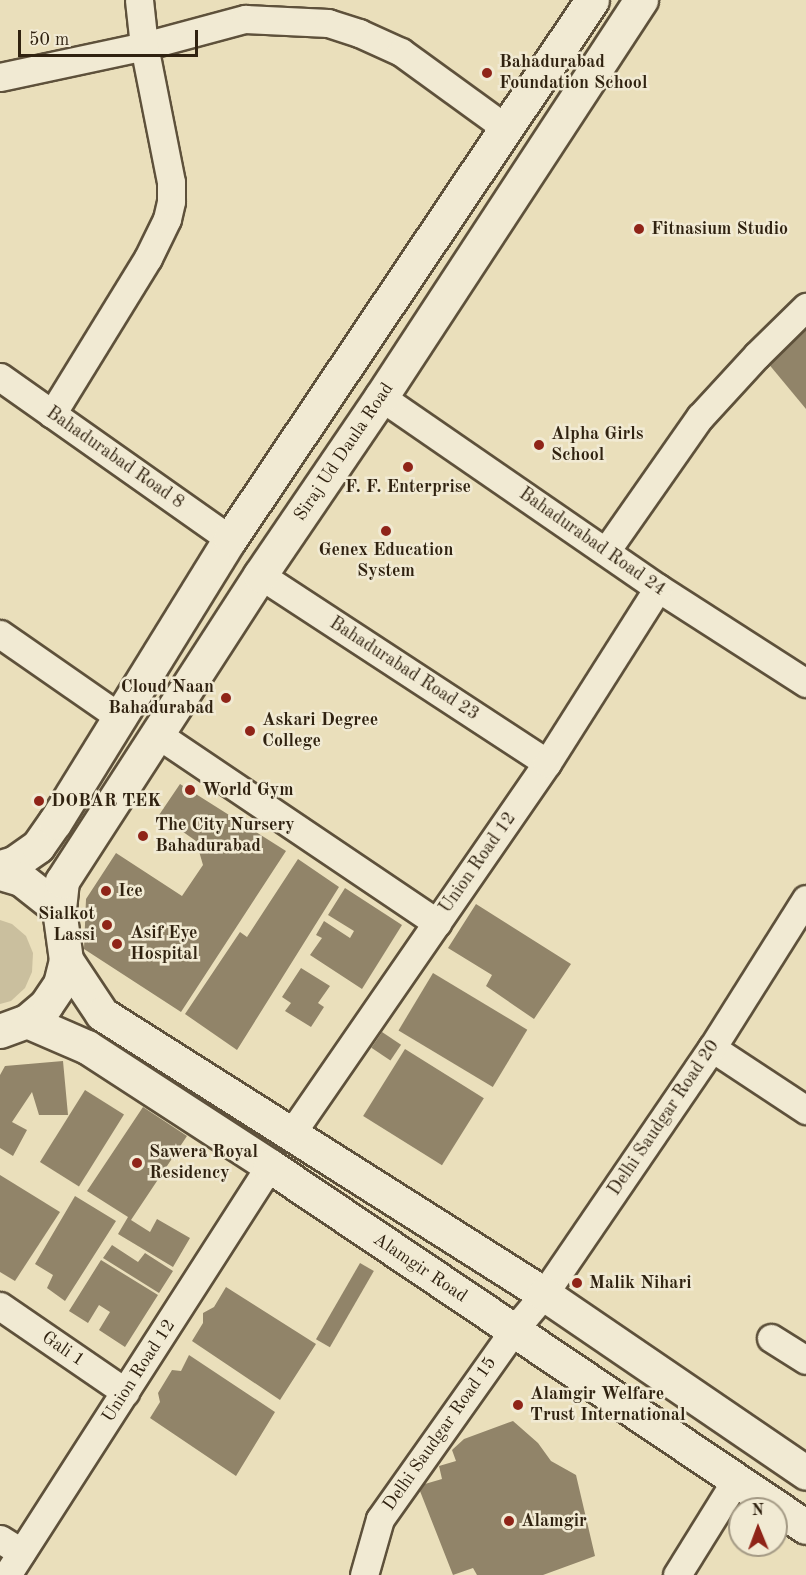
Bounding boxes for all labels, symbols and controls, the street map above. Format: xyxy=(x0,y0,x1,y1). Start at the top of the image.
scale bar xyxy=(21,18,201,56)
text: 50 m xyxy=(29,31,69,49)
place label: Bahadurabad Foundation School xyxy=(499,52,647,94)
marker: Bahadurabad Foundation School xyxy=(480,66,494,80)
place label: Fitnasium Studio xyxy=(651,218,788,240)
marker: Fitnasium Studio xyxy=(632,222,646,236)
street label: Siraj Ud Daula Road xyxy=(290,379,398,525)
street label: Bahadurabad Road 8 xyxy=(42,402,188,514)
place label: Alpha Girls School xyxy=(551,424,644,466)
marker: Alpha Girls School xyxy=(532,438,546,452)
marker: F. F. Enterprise xyxy=(401,460,415,474)
place label: F. F. Enterprise xyxy=(345,476,471,498)
street label: Bahadurabad Road 24 xyxy=(515,483,669,601)
marker: Genex Education System xyxy=(379,524,393,538)
place label: Genex Education System xyxy=(319,540,453,582)
street label: Bahadurabad Road 23 xyxy=(325,613,483,725)
place label: Cloud Naan Bahadurabad xyxy=(108,677,214,720)
marker: Cloud Naan Bahadurabad xyxy=(219,691,233,705)
place label: Askari Degree College xyxy=(262,710,378,752)
marker: Askari Degree College xyxy=(243,724,257,738)
place label: World Gym xyxy=(202,779,294,801)
marker: World Gym xyxy=(183,783,197,797)
place label: DOBAR TEK xyxy=(51,790,161,812)
marker: DOBAR TEK xyxy=(32,794,46,808)
street label: Union Road 12 xyxy=(435,808,521,918)
place label: The City Nursery Bahadurabad xyxy=(155,815,295,858)
marker: The City Nursery Bahadurabad xyxy=(136,829,150,843)
place label: Ice xyxy=(118,880,143,902)
marker: Ice xyxy=(99,884,113,898)
place label: Sialkot Lassi xyxy=(38,904,95,946)
marker: Sialkot Lassi xyxy=(100,918,114,932)
place label: Asif Eye Hospital xyxy=(130,923,198,966)
marker: Asif Eye Hospital xyxy=(108,935,126,953)
street label: Delhi Saudgar Road 20 xyxy=(604,1036,724,1200)
place label: Sawera Royal Residency xyxy=(149,1142,258,1184)
marker: Sawera Royal Residency xyxy=(130,1156,144,1170)
street label: Alamgir Road xyxy=(369,1229,471,1307)
place label: Malik Nihari xyxy=(589,1272,692,1294)
marker: Malik Nihari xyxy=(570,1276,584,1290)
street label: Union Road 12 xyxy=(98,1315,180,1427)
street label: Gali 1 xyxy=(37,1327,89,1371)
street label: Delhi Saudgar Road 15 xyxy=(379,1353,501,1515)
place label: Alamgir Welfare Trust International xyxy=(530,1384,686,1426)
marker: Alamgir Welfare Trust International xyxy=(511,1398,525,1412)
north arrow xyxy=(728,1497,788,1557)
text: N xyxy=(751,1503,764,1519)
place label: Alamgir xyxy=(521,1510,587,1532)
marker: Alamgir xyxy=(502,1514,516,1528)

